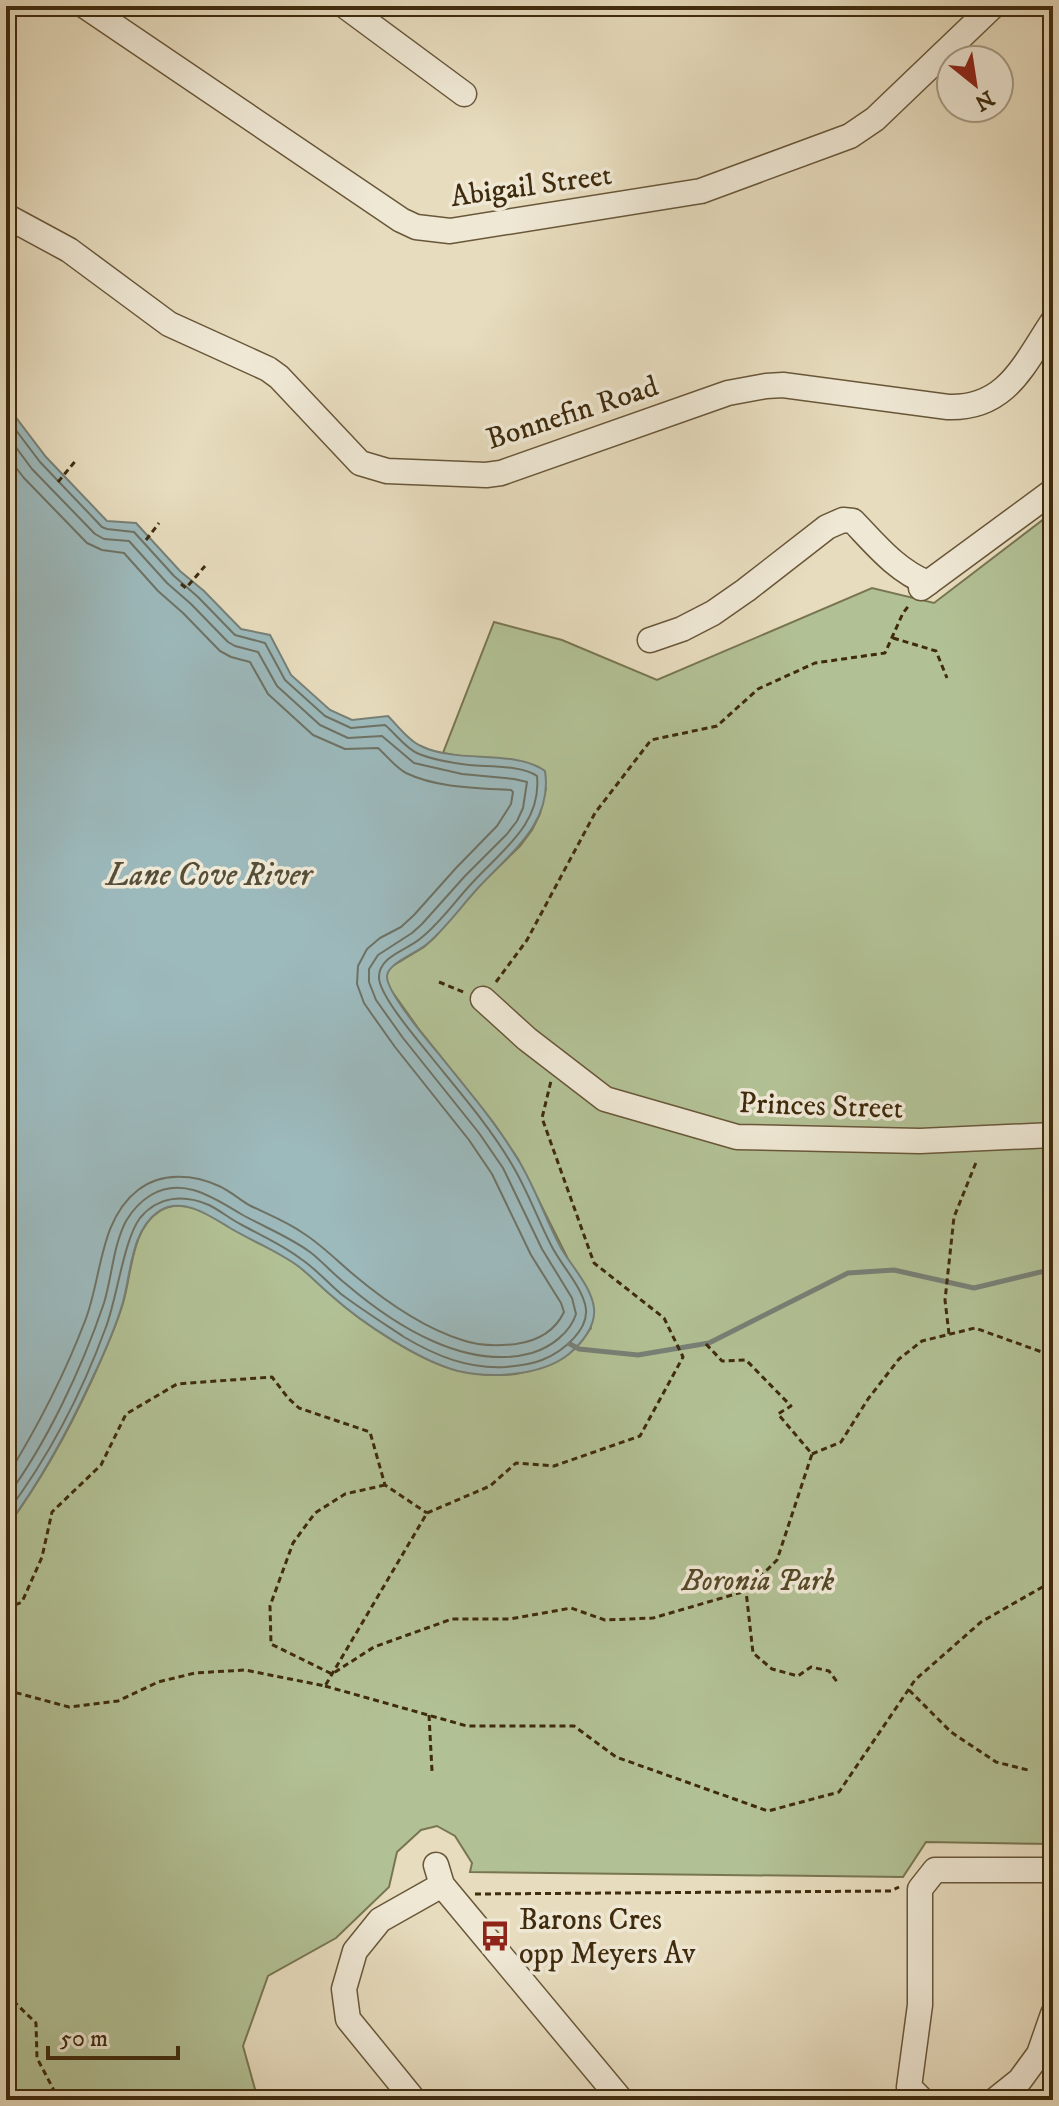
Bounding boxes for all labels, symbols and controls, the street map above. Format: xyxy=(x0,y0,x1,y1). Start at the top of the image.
north arrow xyxy=(935,44,1015,124)
text: N xyxy=(970,84,999,116)
street label: Abigail Street xyxy=(448,157,614,216)
street label: Bonnefin Road xyxy=(482,368,663,459)
water label: Lane Cove River xyxy=(104,856,314,896)
street label: Princes Street xyxy=(738,1085,904,1128)
park label: Boronia Park xyxy=(681,1563,835,1600)
place label: Barons Cres opp Meyers Av xyxy=(519,1902,696,1973)
bus stop icon: Barons Cres opp Meyers Av xyxy=(478,1919,512,1953)
scale bar xyxy=(48,2010,178,2060)
text: 50 m xyxy=(60,2024,108,2054)

